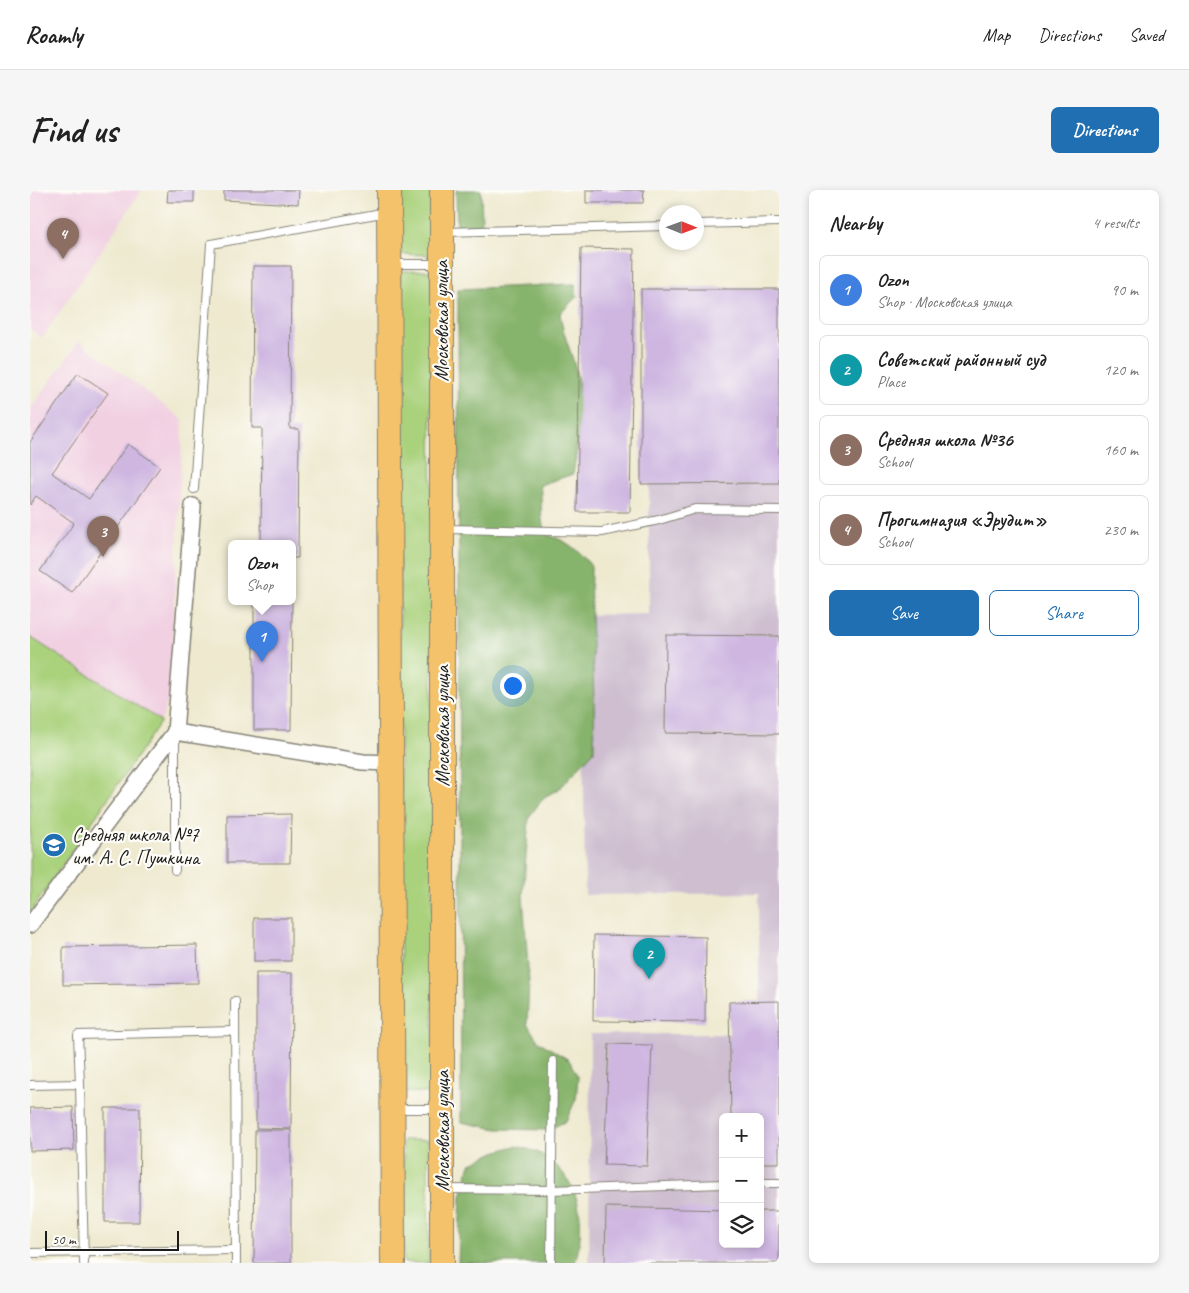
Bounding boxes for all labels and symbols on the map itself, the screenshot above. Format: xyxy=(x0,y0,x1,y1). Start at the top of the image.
north arrow xyxy=(659,205,704,250)
pin: 4 xyxy=(47,218,79,259)
street label: Московская улица xyxy=(429,259,454,382)
pin: 3 xyxy=(87,516,119,557)
pin: 1 xyxy=(246,621,278,662)
street label: Московская улица xyxy=(430,664,455,787)
your location xyxy=(500,673,526,699)
place label: Средняя школа №7 им. А. С. Пушкина xyxy=(72,822,201,870)
school or university icon: Средняя школа №7 им. А. С. Пушкина xyxy=(41,832,67,858)
pin: 2 xyxy=(633,938,665,979)
street label: Московская улица xyxy=(430,1069,455,1192)
scale bar xyxy=(45,1228,179,1251)

